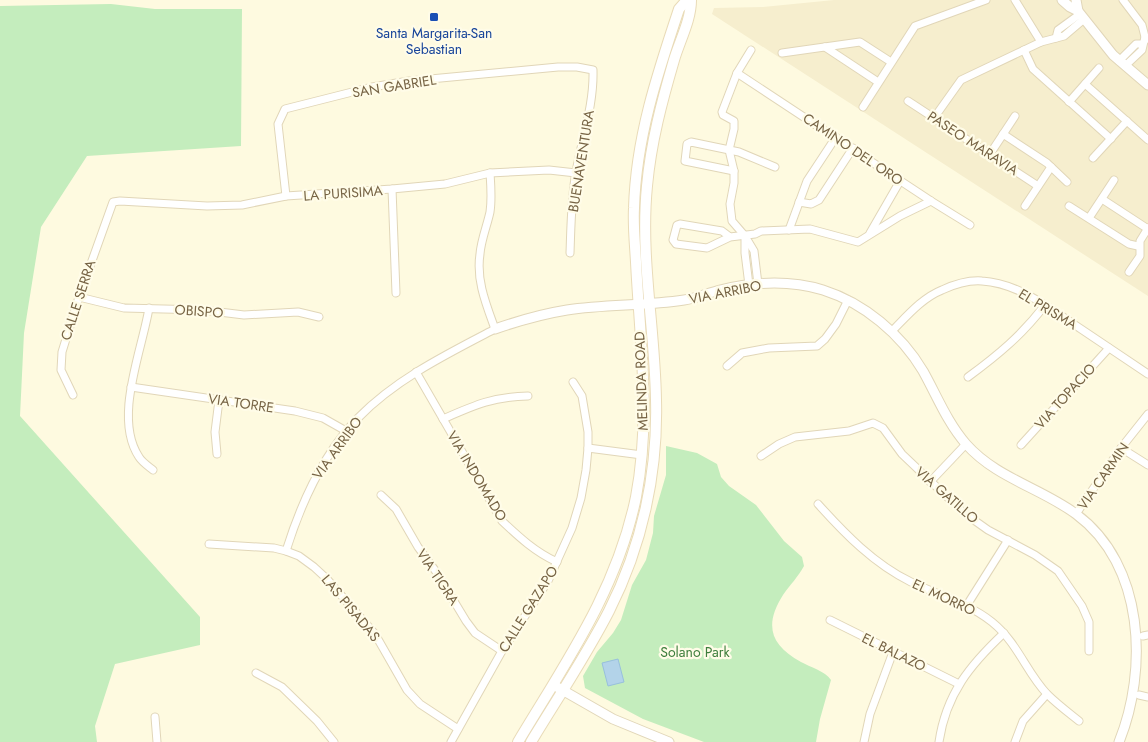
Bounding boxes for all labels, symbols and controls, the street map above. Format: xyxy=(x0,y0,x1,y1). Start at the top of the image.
marker: Santa Margarita-San Sebastian xyxy=(428,11,440,23)
place label: Santa Margarita-San Sebastian xyxy=(376,23,492,59)
street label: SAN GABRIEL xyxy=(351,69,438,103)
street label: PASEO MARAVIA xyxy=(924,106,1023,180)
street label: BUENAVENTURA xyxy=(563,108,599,213)
street label: CAMINO DEL ORO xyxy=(799,108,907,190)
street label: LA PURISIMA xyxy=(303,180,384,206)
street label: CALLE SERRA xyxy=(56,257,101,343)
street label: VIA ARRIBO xyxy=(687,275,763,309)
street label: EL PRISMA xyxy=(1015,284,1082,335)
street label: OBISPO xyxy=(174,299,224,323)
street label: MELINDA ROAD xyxy=(629,331,653,431)
street label: VIA TOPACIO xyxy=(1030,359,1100,433)
street label: VIA TORRE xyxy=(207,388,275,418)
street label: VIA ARRIBO xyxy=(307,412,367,484)
street label: VIA INDOMADO xyxy=(442,427,512,525)
street label: VIA CARMIN xyxy=(1072,438,1134,514)
street label: VIA GATILLO xyxy=(911,462,983,528)
street label: VIA TIGRA xyxy=(412,545,465,610)
street label: CALLE GAZAPO xyxy=(493,562,563,656)
street label: LAS PISADAS xyxy=(317,570,385,646)
street label: EL MORRO xyxy=(909,574,979,620)
street label: EL BALAZO xyxy=(859,628,929,676)
park label: Solano Park xyxy=(660,642,731,662)

